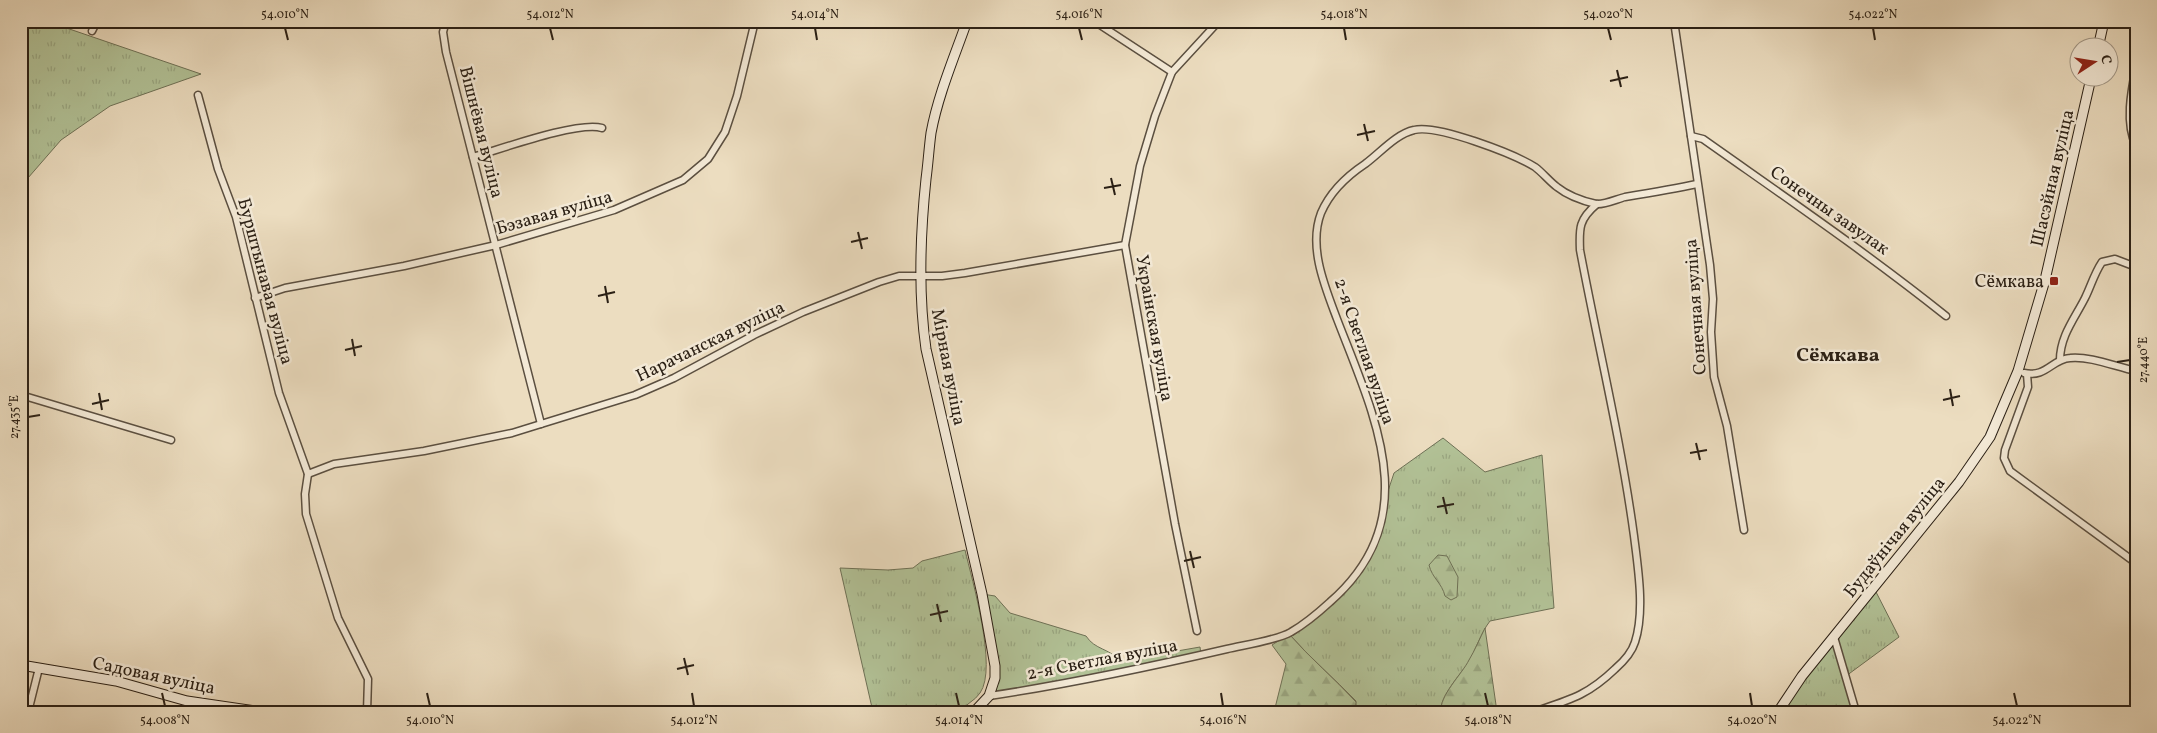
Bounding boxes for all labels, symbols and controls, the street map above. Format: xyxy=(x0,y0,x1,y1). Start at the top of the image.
text: 54.010°N xyxy=(261,7,309,23)
text: 54.012°N xyxy=(526,7,574,23)
text: 54.014°N xyxy=(791,7,839,23)
text: 54.016°N xyxy=(1055,7,1103,23)
text: 54.018°N xyxy=(1320,7,1368,23)
text: 54.020°N xyxy=(1583,7,1633,23)
text: 54.022°N xyxy=(1848,7,1898,23)
north arrow xyxy=(2070,38,2120,88)
text: С xyxy=(2095,53,2115,66)
street label: Вішнёвая вуліца xyxy=(452,64,509,201)
street label: Шасэйная вуліца xyxy=(2026,107,2081,249)
street label: Сонечны завулак xyxy=(1764,161,1894,262)
street label: Бэзавая вуліца xyxy=(493,185,616,242)
street label: Бурштынавая вуліца xyxy=(230,195,299,368)
street label: Сонечная вуліца xyxy=(1679,238,1714,376)
street label: Украінская вуліца xyxy=(1128,253,1179,403)
place label: Сёмкава xyxy=(1975,270,2044,295)
street label: 2-я Светлая вуліца xyxy=(1327,275,1400,428)
marker: Сёмкава xyxy=(2048,275,2060,287)
street label: Нарачанская вуліца xyxy=(632,295,789,389)
street label: Мірная вуліца xyxy=(924,307,971,428)
text: 27.440°E xyxy=(2136,337,2152,383)
district label: Сёмкава xyxy=(1796,342,1880,370)
text: 27.435°E xyxy=(7,395,23,439)
street label: Будаўнічая вуліца xyxy=(1838,472,1952,604)
street label: 2-я Светлая вуліца xyxy=(1025,634,1180,687)
street label: Садовая вуліца xyxy=(90,651,217,702)
text: 54.008°N xyxy=(140,713,190,729)
text: 54.010°N xyxy=(406,713,454,729)
text: 54.012°N xyxy=(670,713,718,729)
text: 54.014°N xyxy=(935,713,983,729)
text: 54.016°N xyxy=(1199,713,1247,729)
text: 54.018°N xyxy=(1464,713,1512,729)
text: 54.020°N xyxy=(1727,713,1777,729)
text: 54.022°N xyxy=(1992,713,2042,729)

